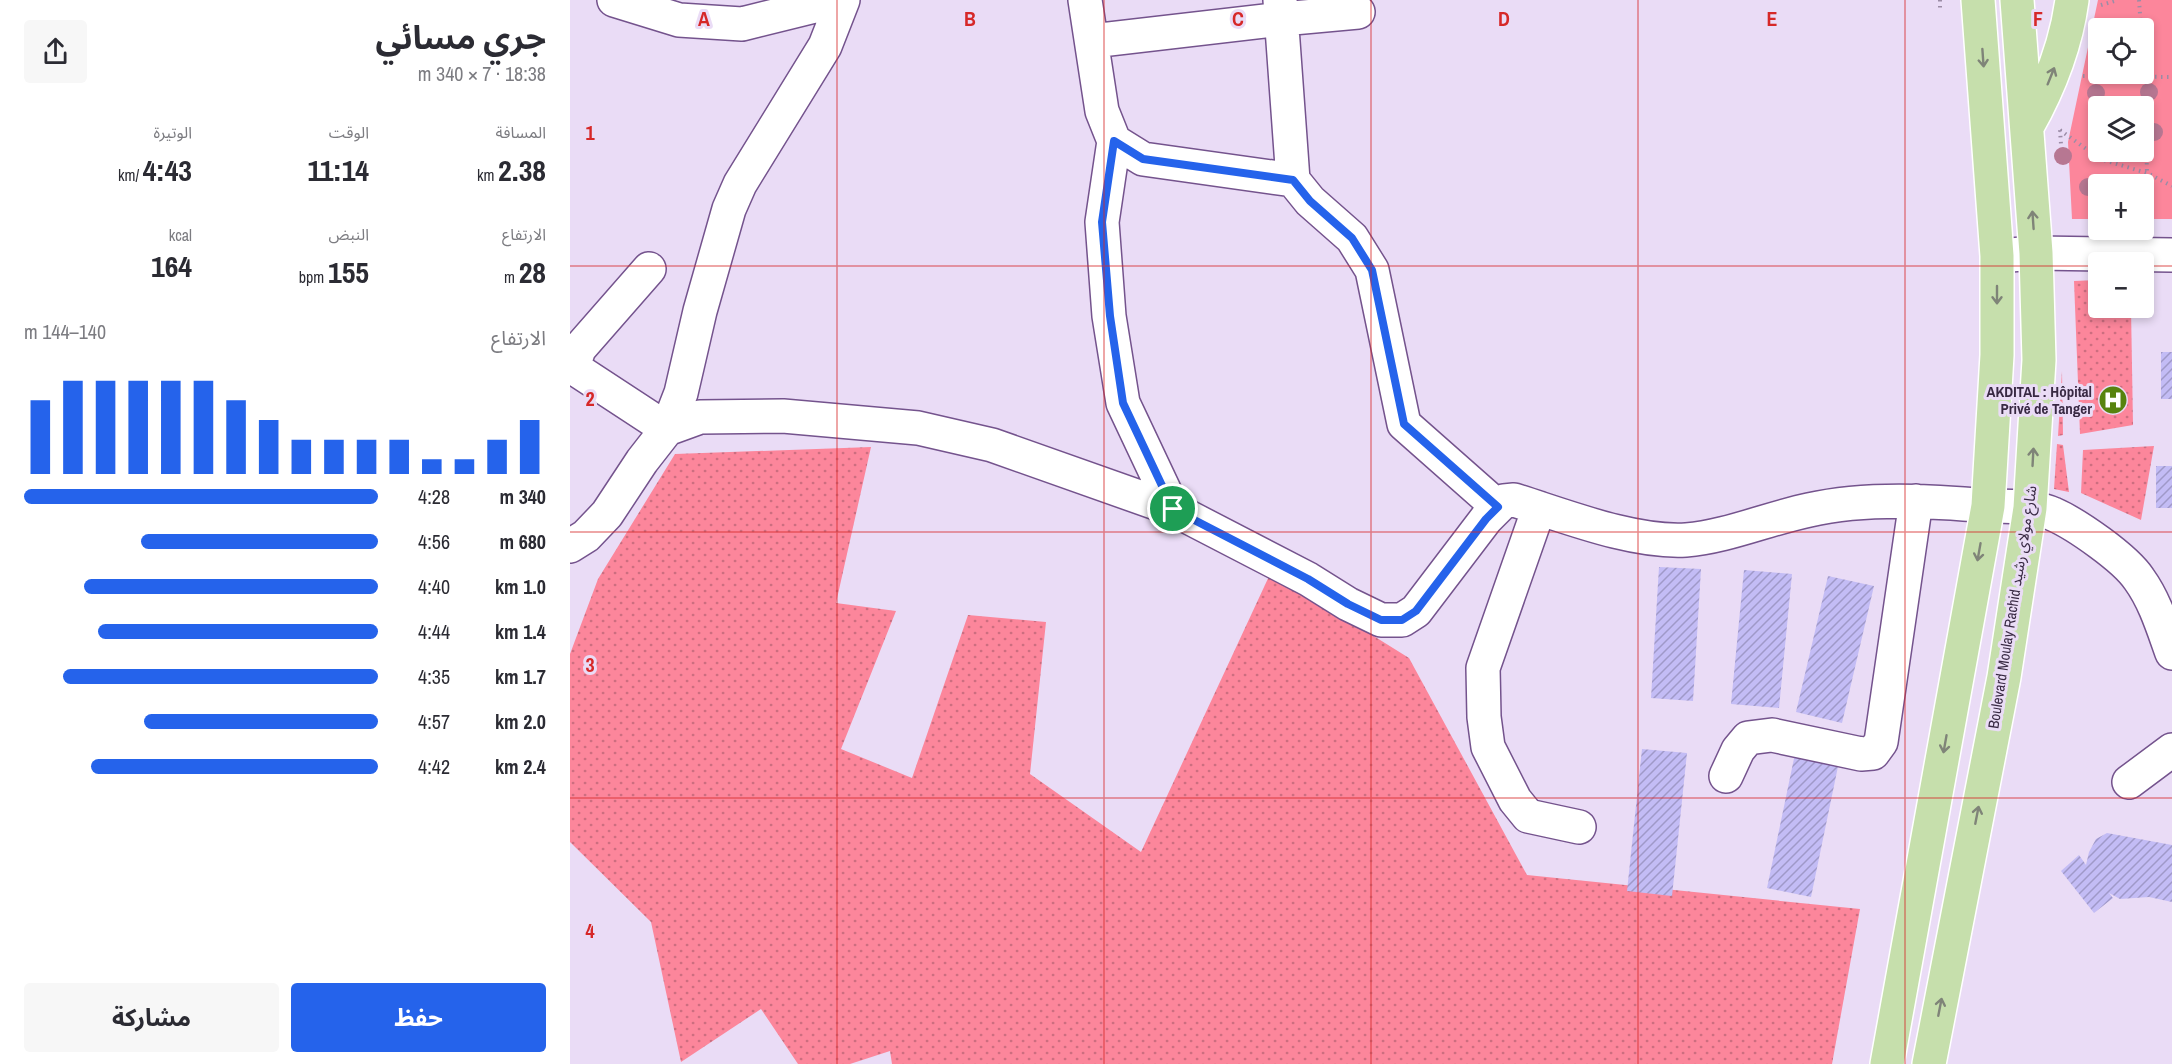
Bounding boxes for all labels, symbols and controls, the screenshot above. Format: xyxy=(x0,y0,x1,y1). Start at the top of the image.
text: A xyxy=(698,5,710,32)
text: B xyxy=(964,5,976,32)
text: C xyxy=(1232,5,1244,32)
text: D xyxy=(1498,5,1510,32)
text: E xyxy=(1767,5,1778,32)
text: F xyxy=(2033,5,2043,32)
text: جري مسائي xyxy=(376,15,546,59)
map controls xyxy=(2088,18,2154,318)
button: locate xyxy=(2088,18,2154,84)
button: share xyxy=(24,20,87,83)
one-way arrow xyxy=(1978,48,1989,68)
text: 18:38 · 7 × 340 m xyxy=(418,60,546,87)
one-way arrow xyxy=(2046,67,2057,86)
button: layers xyxy=(2088,96,2154,162)
text: 1 xyxy=(585,119,595,146)
text: الوتيرة xyxy=(154,121,192,143)
text: الوقت xyxy=(329,121,369,143)
text: المسافة xyxy=(496,121,546,143)
text: 4:43 xyxy=(143,150,192,190)
text: 11:14 xyxy=(307,150,369,190)
text: 2.38 xyxy=(498,150,546,190)
text: /km xyxy=(118,164,143,186)
text: km xyxy=(477,164,498,186)
button: + xyxy=(2088,174,2154,240)
one-way arrow xyxy=(2027,211,2038,231)
text: النبض xyxy=(328,223,369,245)
text: الارتفاع xyxy=(502,223,546,245)
text: kcal xyxy=(169,224,192,246)
text: 164 xyxy=(151,246,192,286)
text: 155 xyxy=(328,252,369,292)
text: 28 xyxy=(519,252,546,292)
button: − xyxy=(2088,252,2154,318)
text: bpm xyxy=(299,266,328,288)
text: m xyxy=(504,266,519,288)
one-way arrow xyxy=(1991,284,2003,304)
text: 140–144 m xyxy=(24,318,106,345)
text: الارتفاع xyxy=(491,324,546,351)
place label: AKDITAL : Hôpital Privé de Tanger xyxy=(1987,381,2092,419)
hospital icon: AKDITAL : Hôpital Privé de Tanger xyxy=(2097,384,2129,416)
text: 2 xyxy=(585,385,595,412)
one-way arrow xyxy=(2028,447,2039,467)
text: 4:28 xyxy=(418,483,450,510)
text: 340 m xyxy=(499,483,546,510)
pin xyxy=(1147,483,1198,534)
street label: Boulevard Moulay Rachid شارع مولاي رشيد xyxy=(1982,484,2044,730)
icon: arrive xyxy=(1156,492,1189,525)
text: 4:56 xyxy=(418,528,450,555)
text: 680 m xyxy=(499,528,546,555)
one-way arrow xyxy=(1974,541,1985,561)
text: 4:40 xyxy=(418,573,450,600)
text: 1.0 km xyxy=(495,573,546,600)
text: 4:44 xyxy=(418,618,450,645)
text: 1.4 km xyxy=(495,618,546,645)
text: 3 xyxy=(585,651,595,678)
text: 4:35 xyxy=(418,663,450,690)
text: 1.7 km xyxy=(495,663,546,690)
text: 4:57 xyxy=(418,708,450,735)
text: 2.0 km xyxy=(495,708,546,735)
one-way arrow xyxy=(1939,733,1950,753)
text: 4:42 xyxy=(418,753,450,780)
text: 2.4 km xyxy=(495,753,546,780)
one-way arrow xyxy=(1972,806,1983,825)
text: 4 xyxy=(585,917,595,944)
button: مشاركة xyxy=(24,983,279,1052)
button: حفظ xyxy=(291,983,546,1052)
one-way arrow xyxy=(1935,997,1946,1017)

